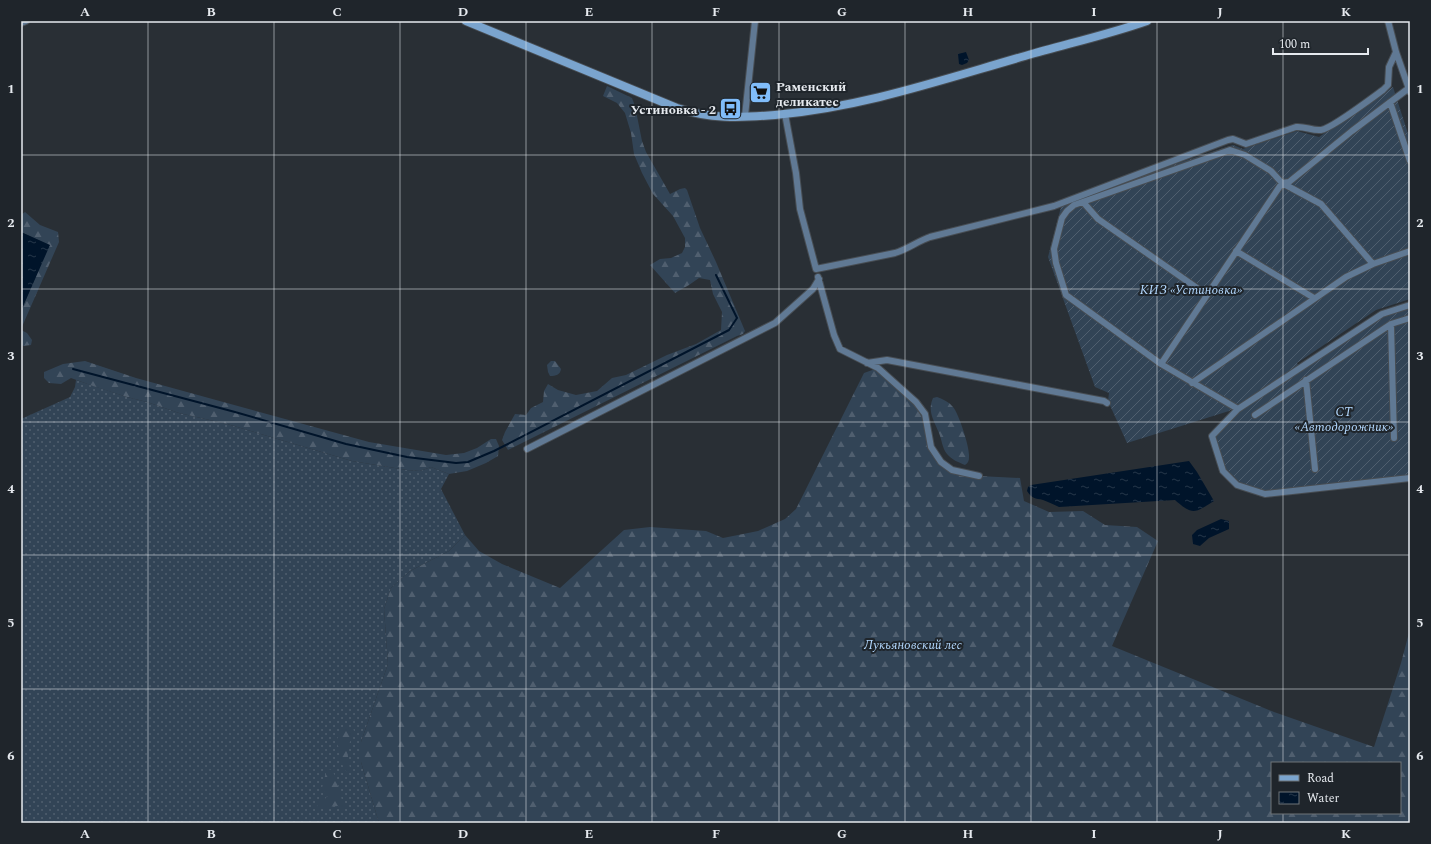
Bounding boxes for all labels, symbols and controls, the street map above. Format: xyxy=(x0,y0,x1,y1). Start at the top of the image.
text: A xyxy=(80,2,90,22)
text: B xyxy=(206,2,216,22)
text: C xyxy=(332,2,342,22)
text: D xyxy=(458,2,468,22)
text: E xyxy=(585,2,594,22)
text: F xyxy=(712,2,720,22)
text: G xyxy=(837,2,847,22)
text: H xyxy=(963,2,974,22)
text: I xyxy=(1091,2,1097,22)
text: J xyxy=(1217,2,1223,22)
text: K xyxy=(1341,2,1351,22)
scale bar xyxy=(1273,30,1368,56)
text: 100 m xyxy=(1279,35,1310,54)
place label: Раменский деликатес xyxy=(776,77,846,112)
text: 1 xyxy=(7,79,15,99)
text: 1 xyxy=(1416,79,1424,99)
supermarket icon: Раменский деликатес xyxy=(748,80,774,106)
bus stop icon: Устиновка - 2 xyxy=(718,96,744,122)
place label: Устиновка - 2 xyxy=(631,100,716,120)
text: 2 xyxy=(7,213,15,233)
text: 2 xyxy=(1416,213,1424,233)
park label: КИЗ «Устиновка» xyxy=(1140,280,1243,300)
text: 3 xyxy=(7,346,15,366)
text: 3 xyxy=(1416,346,1424,366)
park label: СТ «Автодорожник» xyxy=(1295,402,1394,437)
text: 4 xyxy=(7,479,15,499)
text: 4 xyxy=(1416,479,1424,499)
text: 5 xyxy=(7,613,15,633)
text: 5 xyxy=(1416,613,1424,633)
park label: Лукьяновский лес xyxy=(863,635,963,655)
text: 6 xyxy=(7,746,15,766)
text: 6 xyxy=(1416,746,1424,766)
legend xyxy=(1271,762,1401,814)
text: Road xyxy=(1307,769,1334,788)
text: Water xyxy=(1307,789,1339,808)
text: A xyxy=(80,824,90,844)
text: B xyxy=(206,824,216,844)
text: C xyxy=(332,824,342,844)
text: D xyxy=(458,824,468,844)
text: E xyxy=(585,824,594,844)
text: F xyxy=(712,824,720,844)
text: G xyxy=(837,824,847,844)
text: H xyxy=(963,824,974,844)
text: I xyxy=(1091,824,1097,844)
text: J xyxy=(1217,824,1223,844)
text: K xyxy=(1341,824,1351,844)

